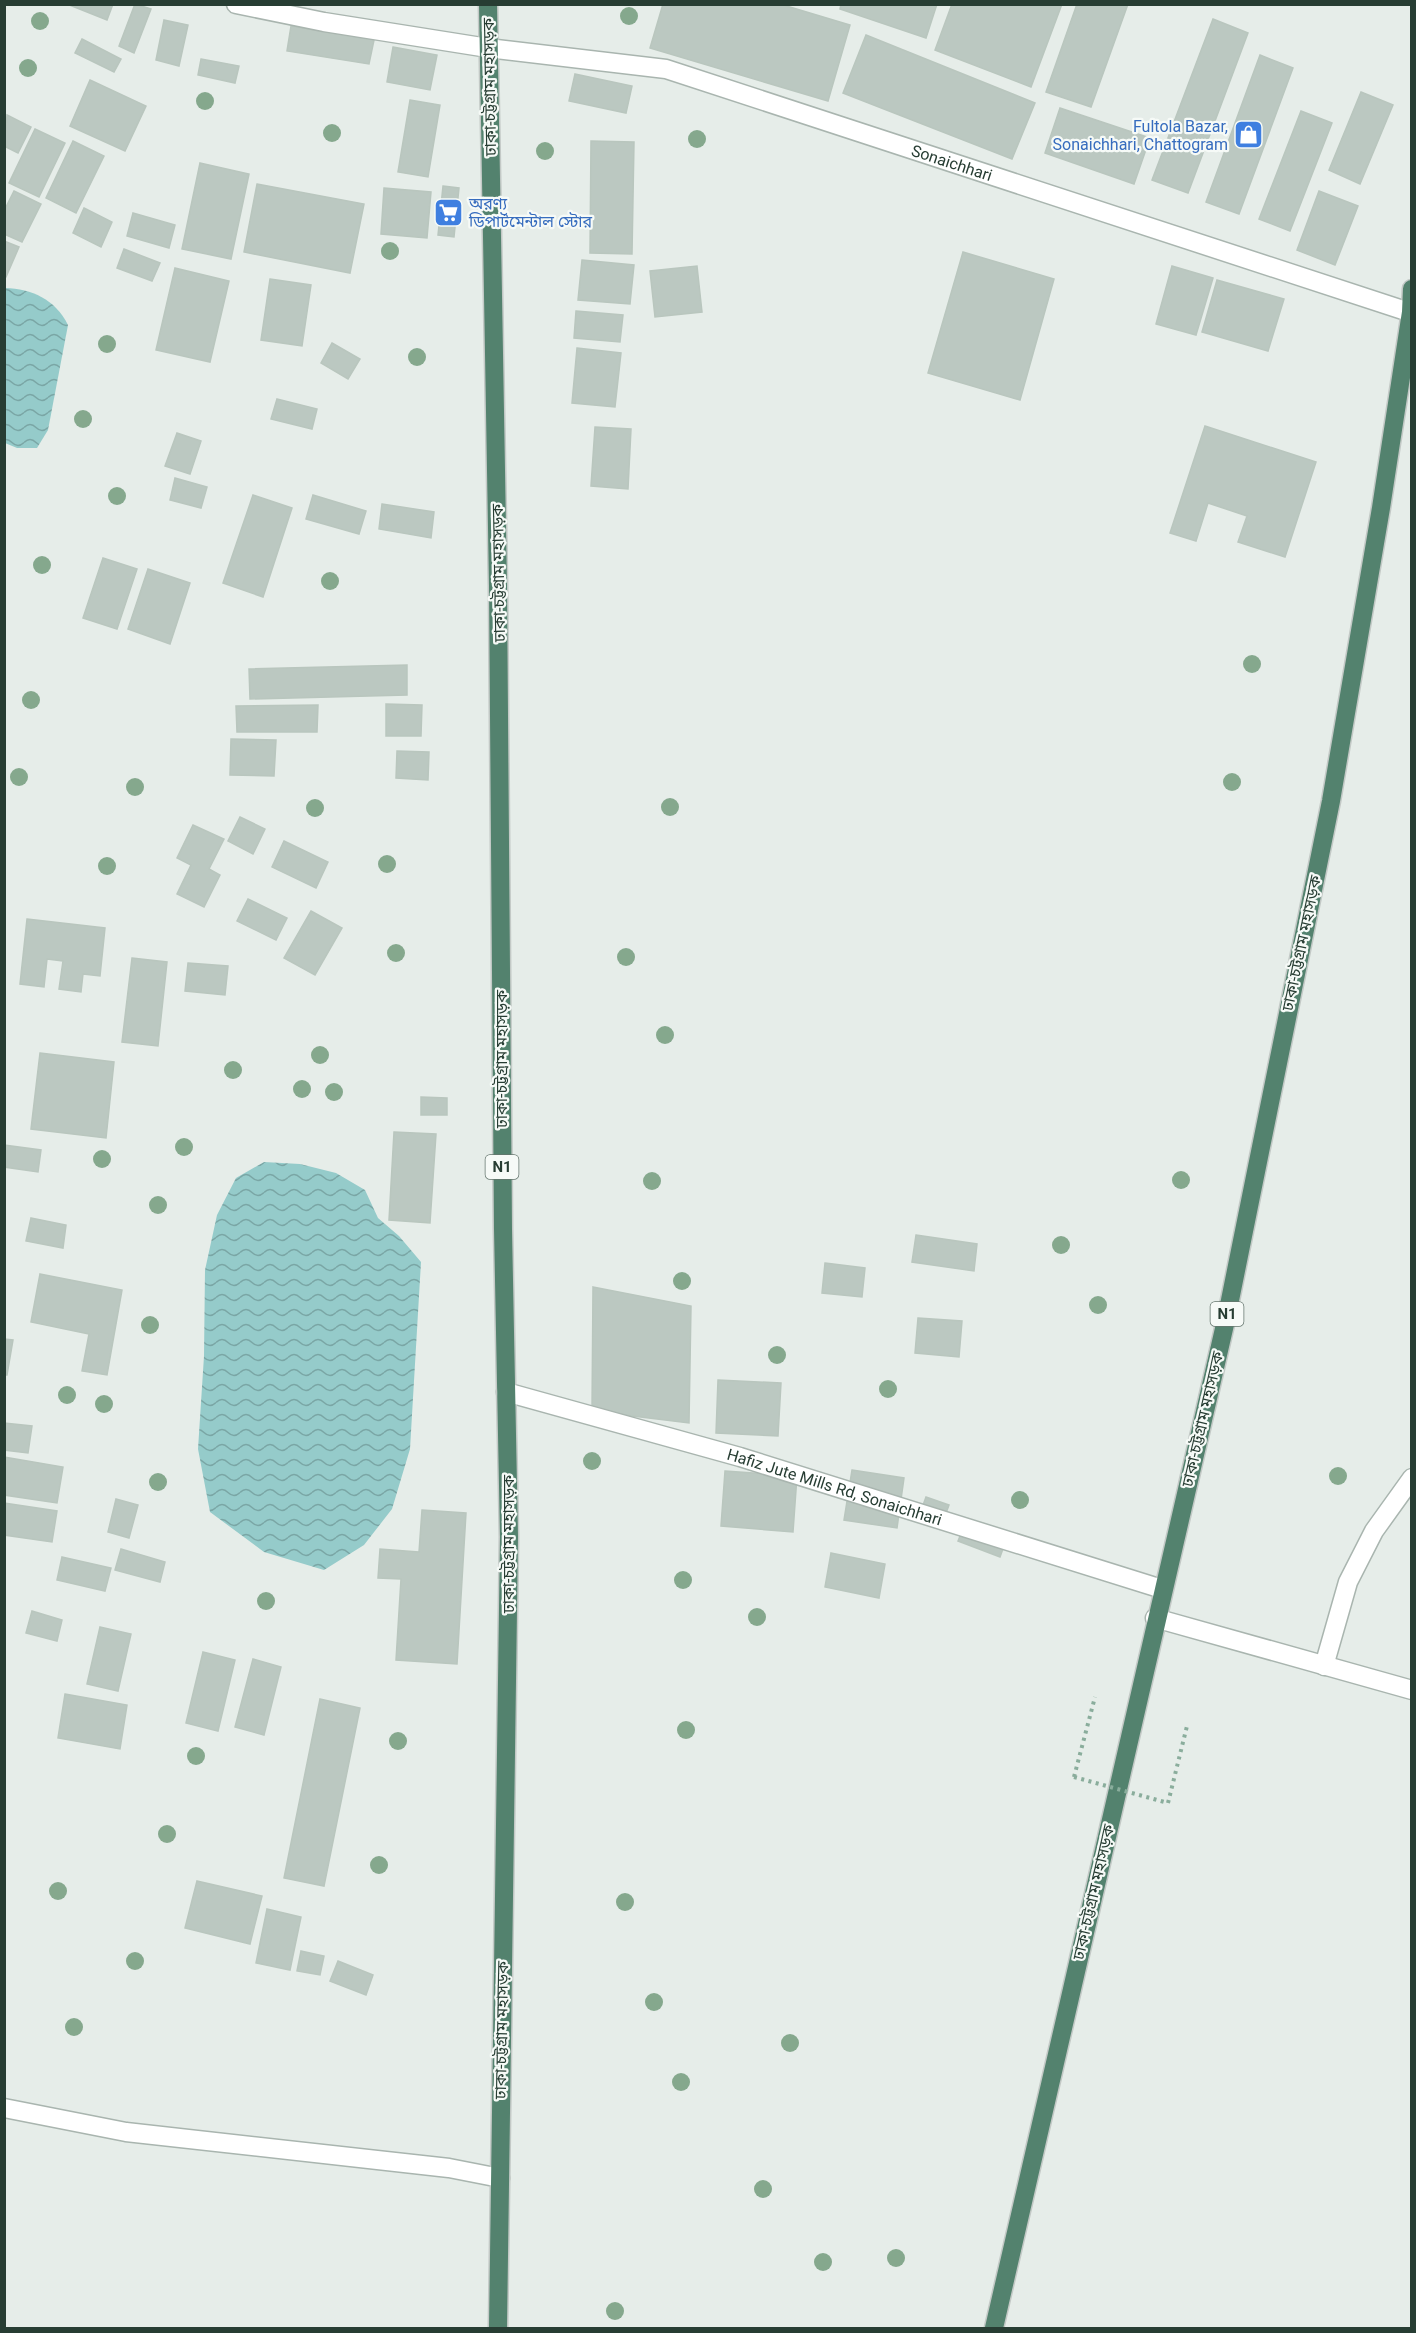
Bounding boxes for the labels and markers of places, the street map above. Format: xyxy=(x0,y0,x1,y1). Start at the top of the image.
place label: Fultola Bazar, Sonaichhari, Chattogram xyxy=(1053,117,1228,154)
shop icon: Fultola Bazar, Sonaichhari, Chattogram xyxy=(1233,119,1265,151)
place label: অরণ্য ডিপার্টমেন্টাল স্টোর xyxy=(468,194,592,231)
supermarket icon: অরণ্য ডিপার্টমেন্টাল স্টোর xyxy=(432,196,464,228)

